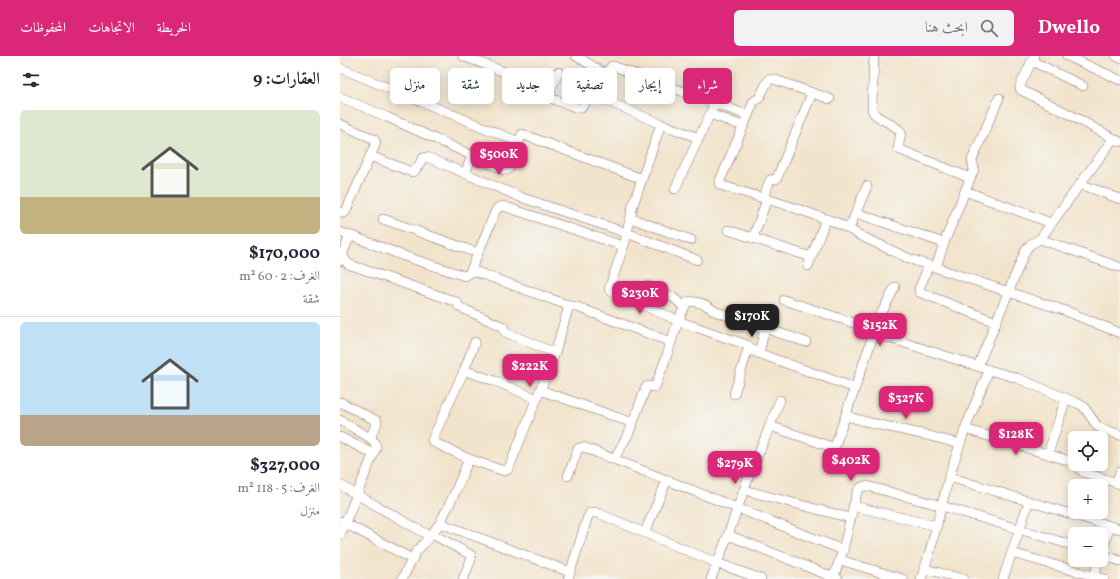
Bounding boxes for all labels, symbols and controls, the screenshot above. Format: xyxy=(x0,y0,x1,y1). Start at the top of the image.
search box xyxy=(734,10,1014,46)
text: Dwello xyxy=(1038,15,1100,41)
icon: search xyxy=(978,17,1000,39)
text: ابحث هنا xyxy=(925,18,968,39)
text: المحفوظات xyxy=(20,19,66,38)
text: الاتجاهات xyxy=(88,19,135,38)
text: الخريطة xyxy=(157,19,191,38)
text: العقارات: 9 xyxy=(253,68,320,91)
chip: منزل xyxy=(390,68,440,104)
chip: شقة xyxy=(448,68,494,104)
chip: جديد xyxy=(502,68,554,104)
chip: تصفية xyxy=(562,68,617,104)
chip: إيجار xyxy=(625,68,675,104)
chip: شراء xyxy=(683,68,732,104)
icon: filters xyxy=(20,69,42,91)
icon: home xyxy=(134,136,206,208)
pin: $500K xyxy=(471,142,527,176)
text: $500K xyxy=(480,146,518,164)
text: $170,000 xyxy=(249,242,320,265)
text: الغرف: 2 · 60 m² xyxy=(239,268,320,286)
pin: $230K xyxy=(612,281,668,315)
text: $230K xyxy=(621,285,659,303)
text: شقة xyxy=(303,291,320,309)
pin: $170K xyxy=(724,304,780,338)
text: $170K xyxy=(734,308,770,326)
pin: $152K xyxy=(852,313,908,347)
text: $152K xyxy=(863,317,897,335)
icon: home xyxy=(134,348,206,420)
pin: $222K xyxy=(502,354,558,388)
text: $222K xyxy=(512,358,548,376)
pin: $327K xyxy=(878,386,934,420)
text: $327K xyxy=(888,390,924,408)
pin: $128K xyxy=(988,422,1044,456)
text: $128K xyxy=(998,426,1034,444)
map controls xyxy=(1068,431,1108,567)
button: locate xyxy=(1068,431,1108,471)
pin: $402K xyxy=(823,448,879,482)
pin: $279K xyxy=(707,451,763,485)
text: $402K xyxy=(831,452,871,470)
text: $327,000 xyxy=(250,454,320,477)
text: $279K xyxy=(717,455,753,473)
button: + xyxy=(1068,479,1108,519)
text: الغرف: 5 · 118 m² xyxy=(238,480,320,498)
text: منزل xyxy=(300,503,320,521)
button: − xyxy=(1068,527,1108,567)

